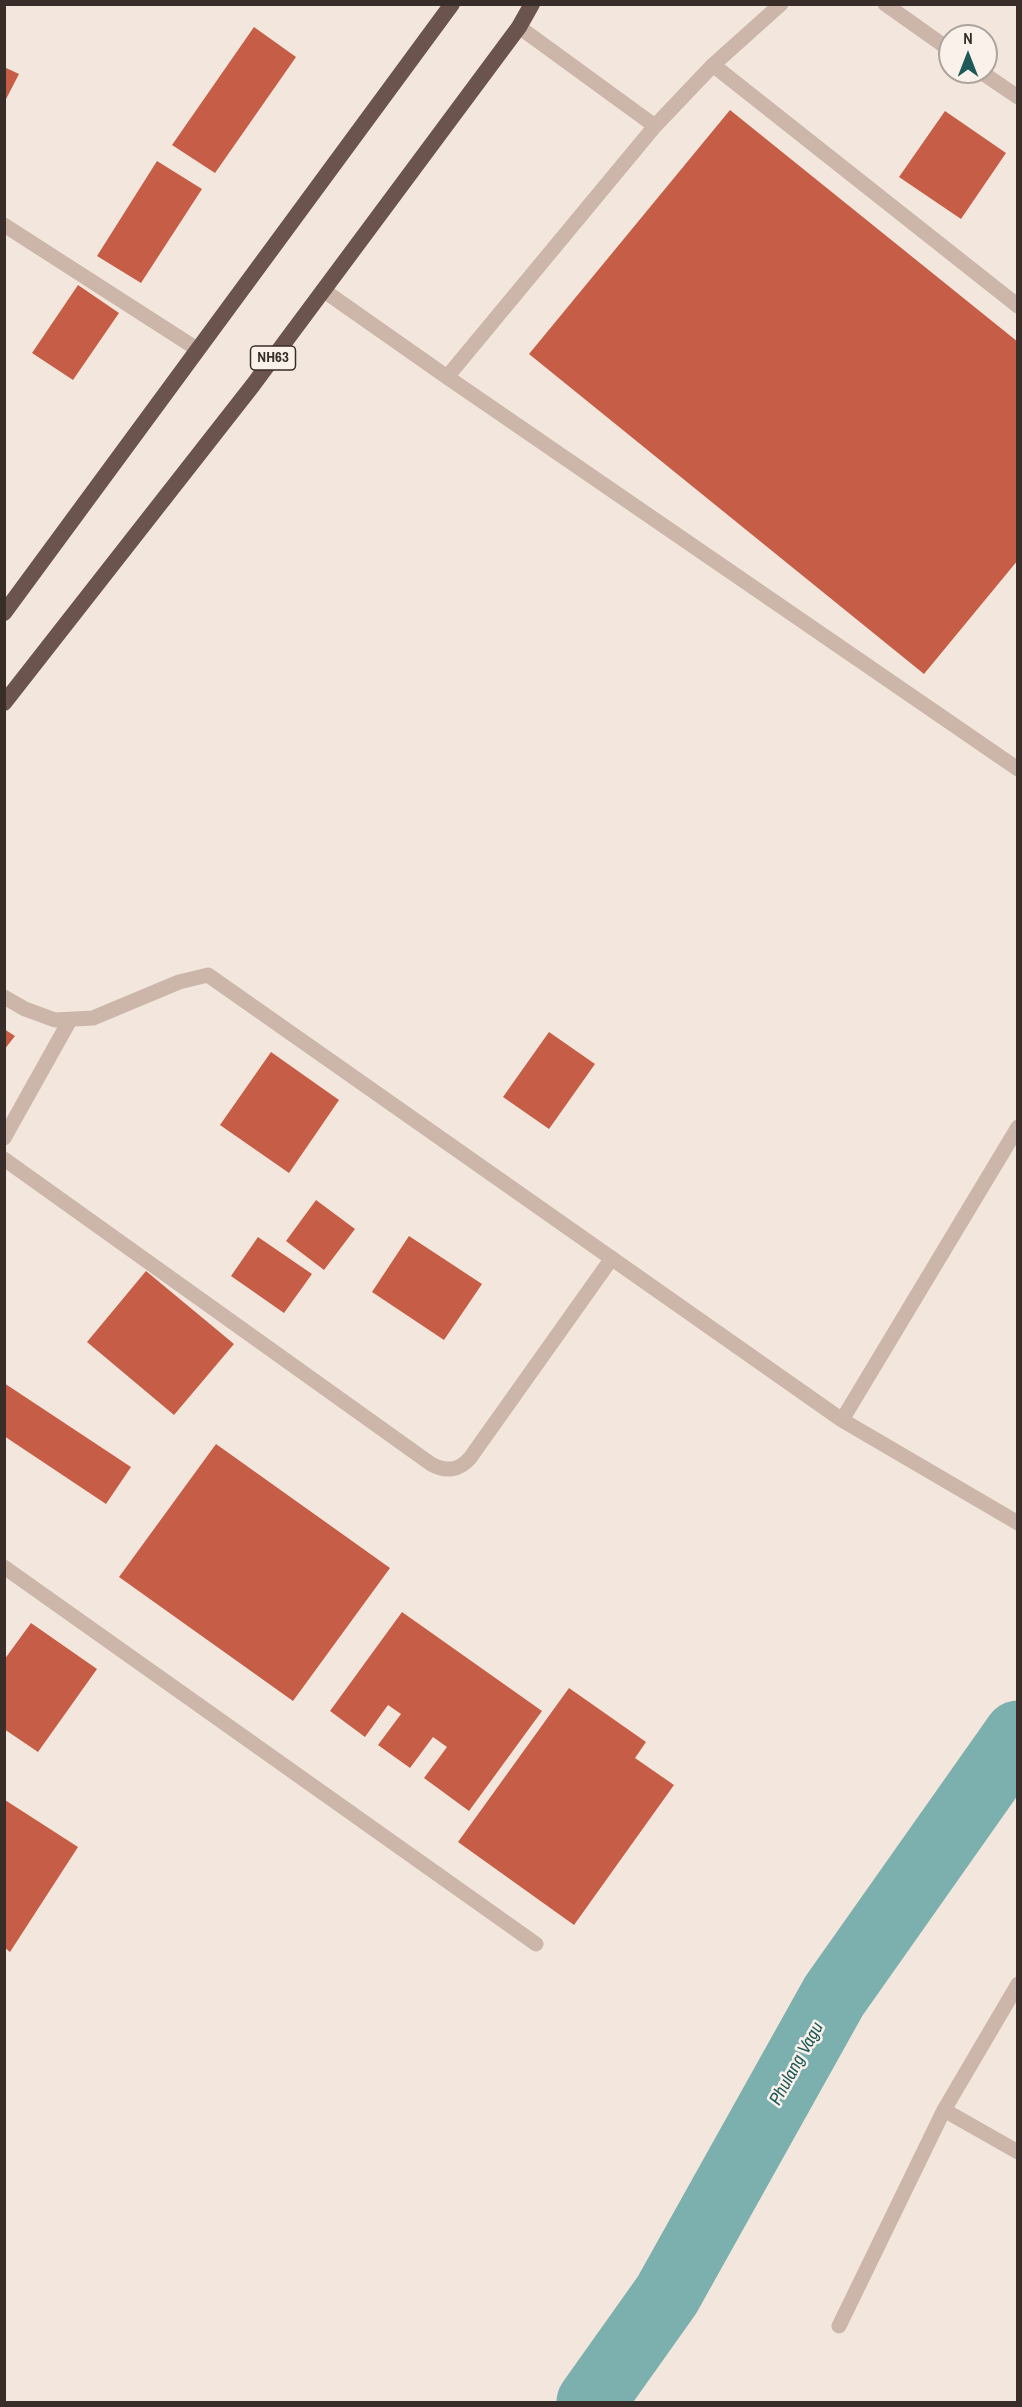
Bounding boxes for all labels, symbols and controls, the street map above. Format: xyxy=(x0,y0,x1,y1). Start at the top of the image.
north arrow xyxy=(938,24,998,84)
text: N xyxy=(963,27,973,49)
road number: NH63 xyxy=(250,346,296,370)
water label: Phulang Vagu xyxy=(765,2019,829,2109)

